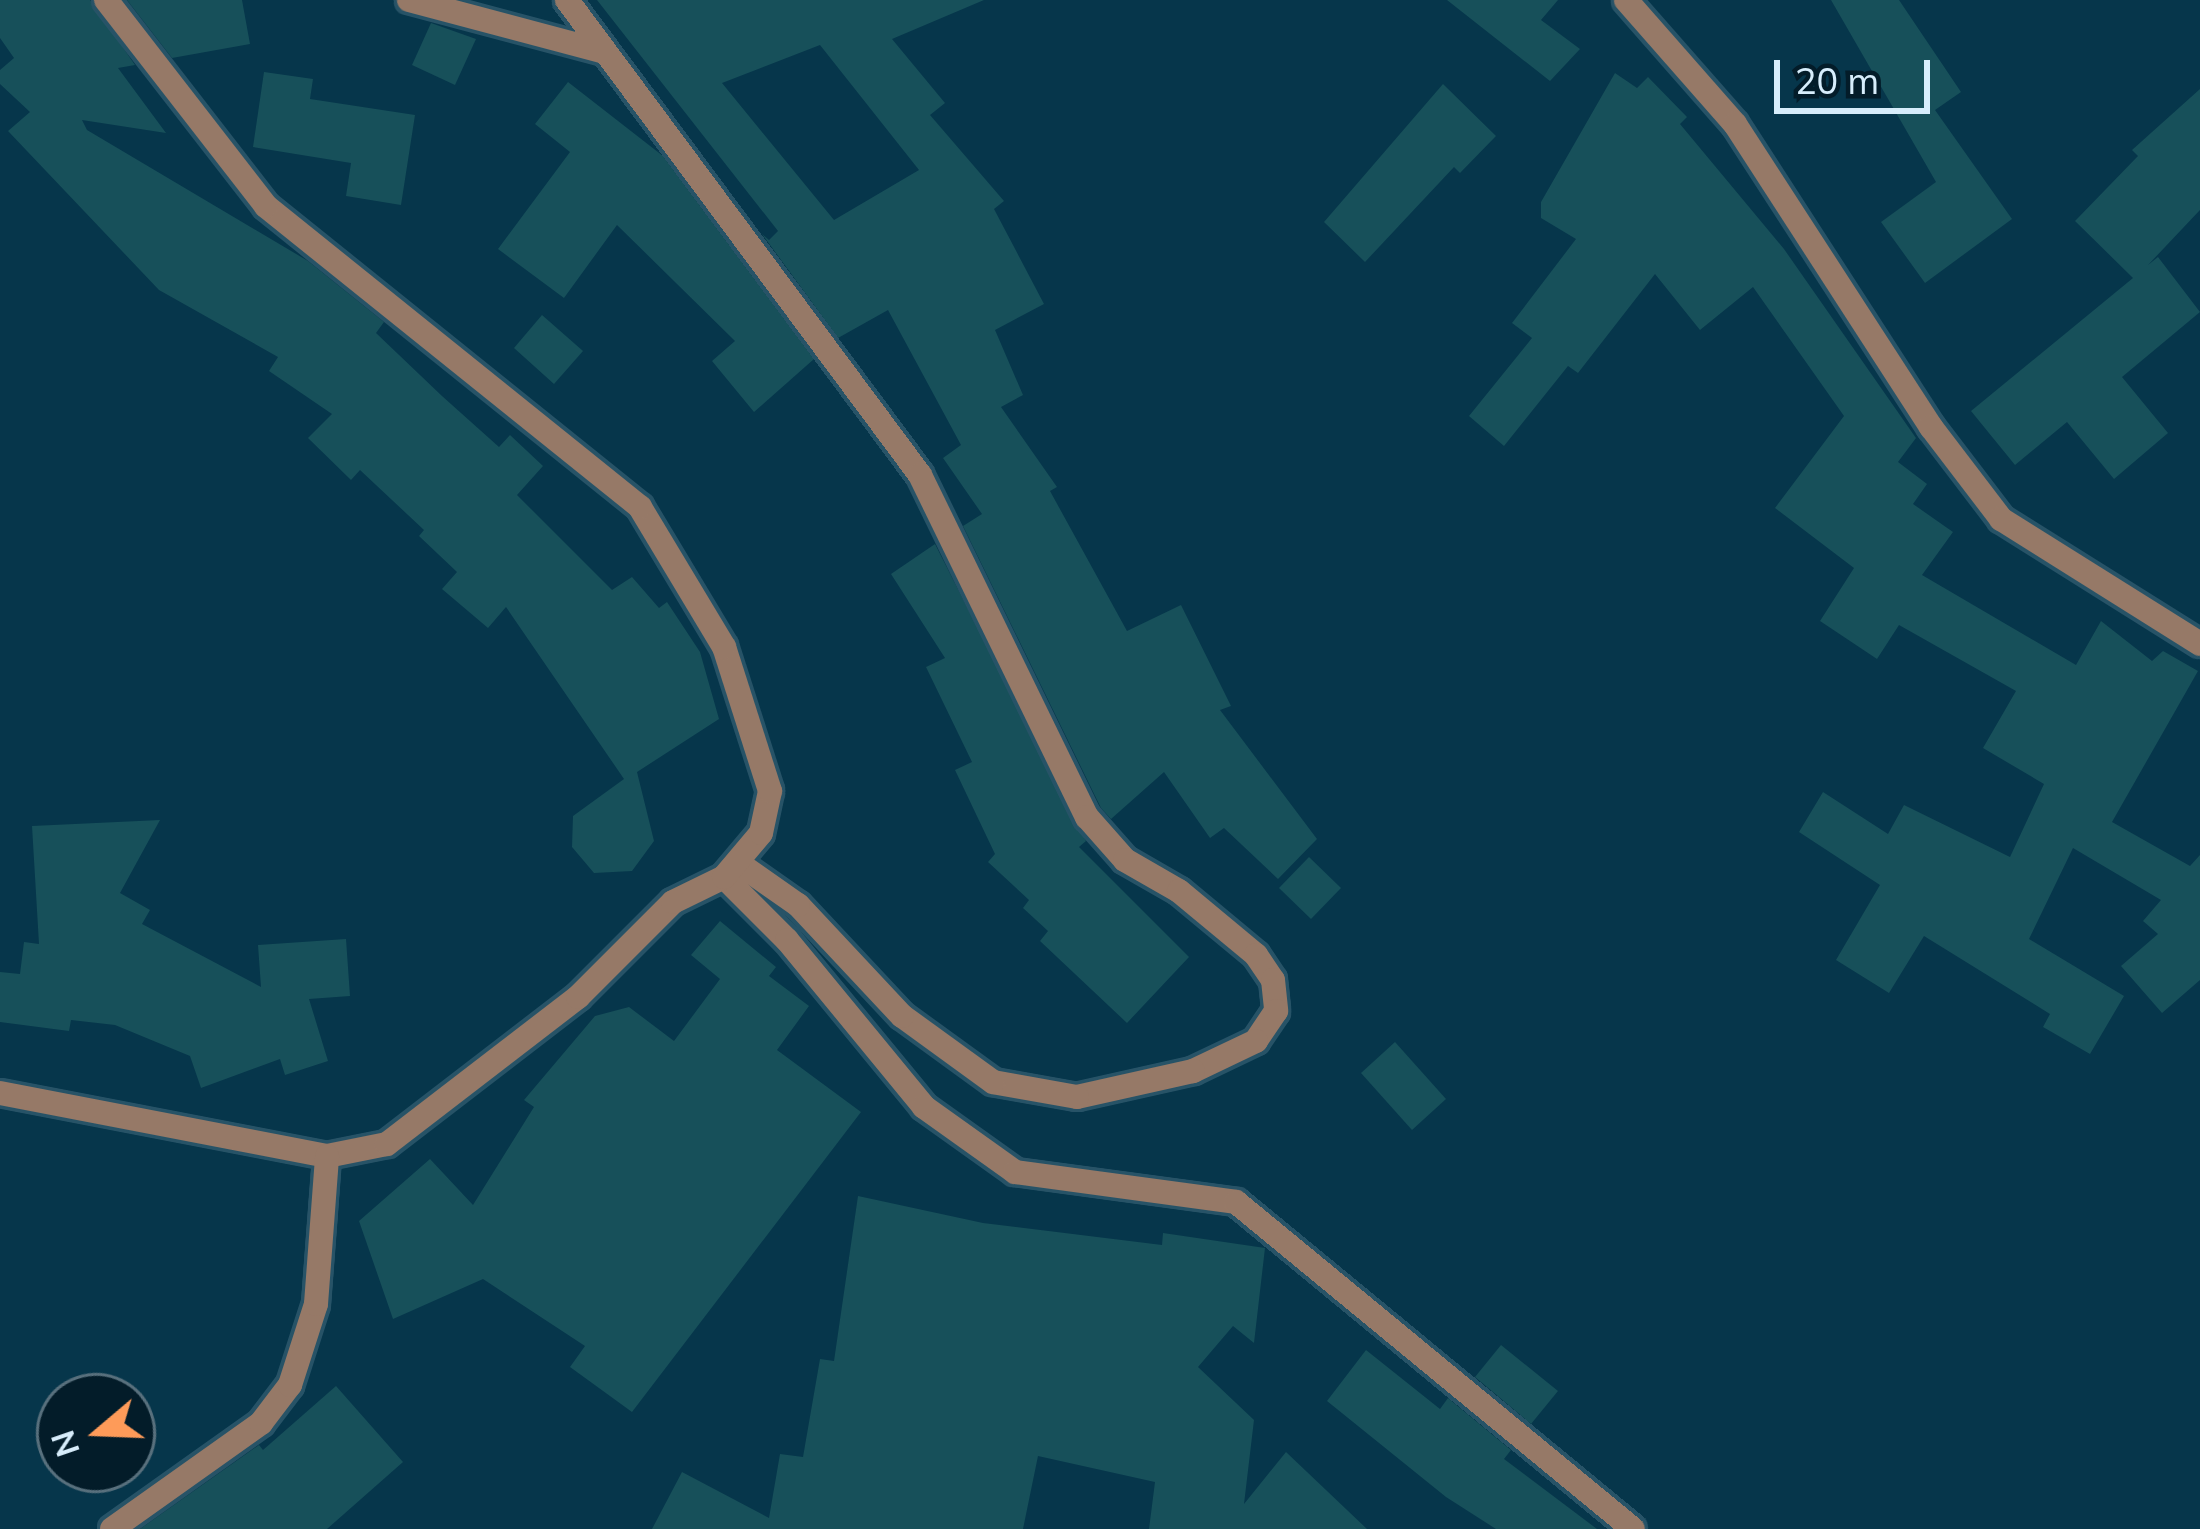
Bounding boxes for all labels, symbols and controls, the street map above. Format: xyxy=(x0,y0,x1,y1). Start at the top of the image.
scale bar xyxy=(1780,36,1936,110)
text: 20 m xyxy=(1795,58,1879,103)
north arrow xyxy=(36,1373,156,1493)
text: N xyxy=(41,1425,88,1462)

